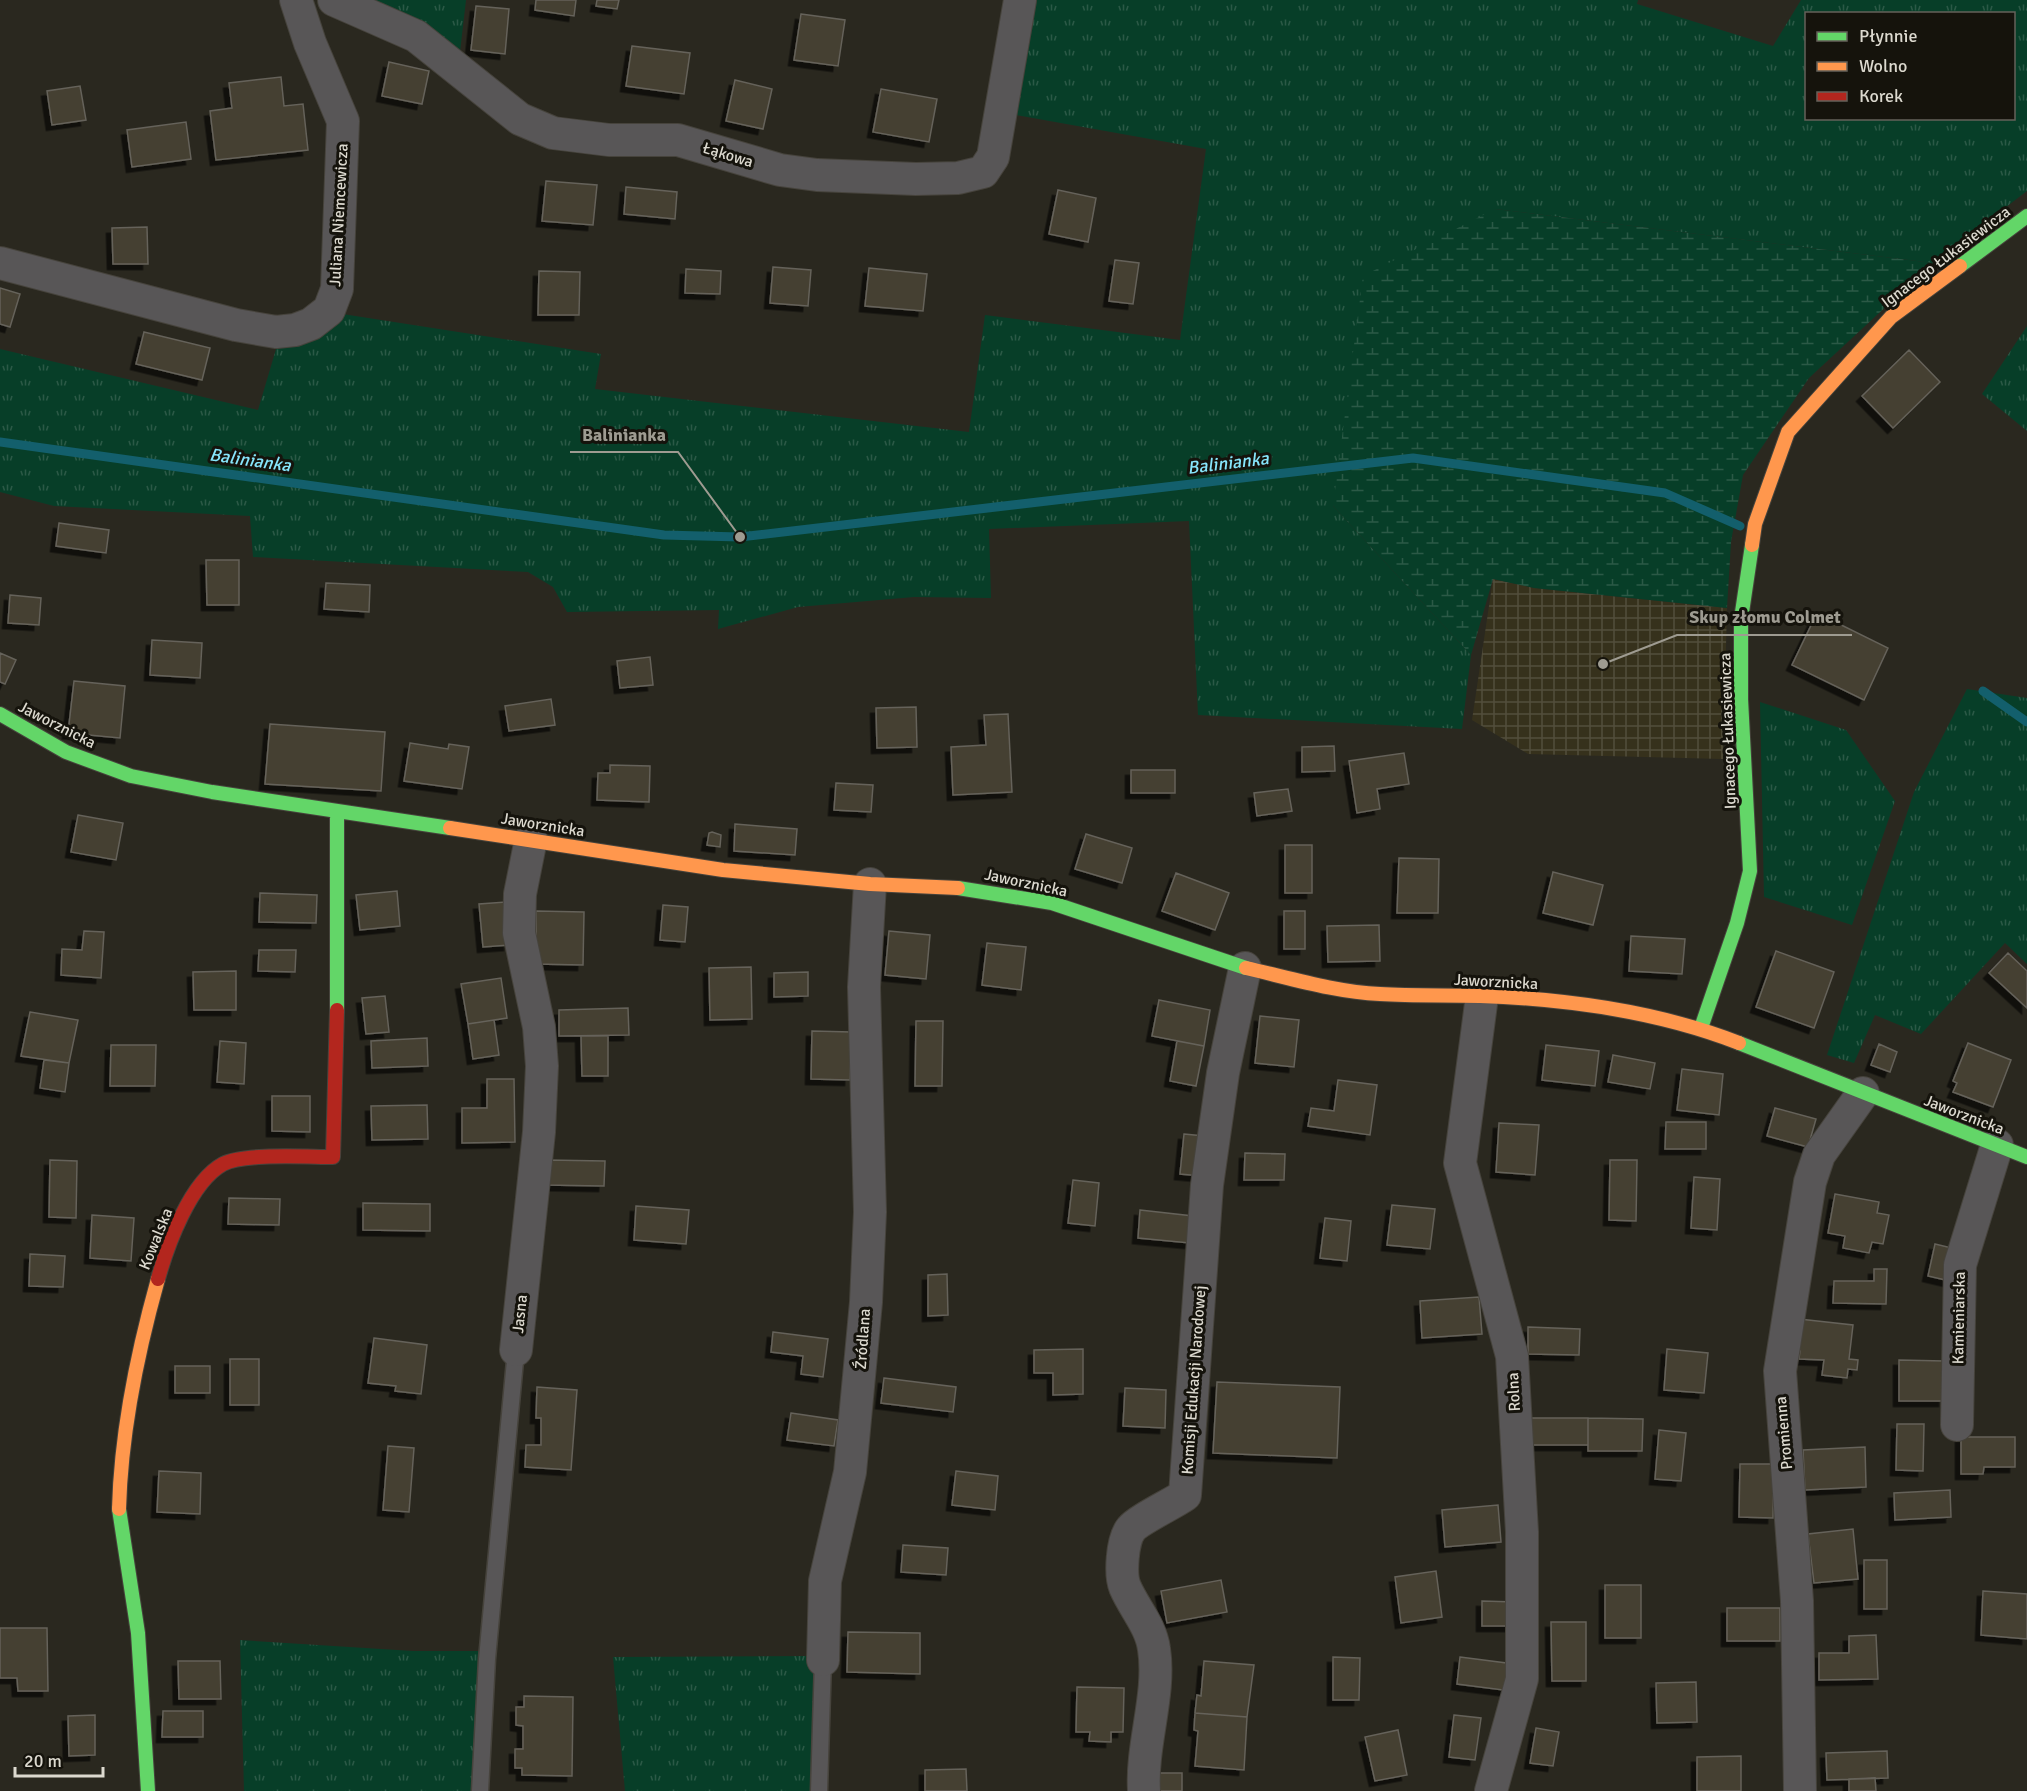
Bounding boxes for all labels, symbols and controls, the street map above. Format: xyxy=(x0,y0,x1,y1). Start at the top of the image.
legend xyxy=(1805,12,2015,120)
text: Płynnie xyxy=(1859,25,1917,47)
text: Wolno xyxy=(1859,55,1907,77)
text: Korek xyxy=(1859,85,1903,107)
street label: Łąkowa xyxy=(700,138,756,172)
street label: Juliana Niemcewicza xyxy=(325,143,353,287)
street label: Ignacego Łukasiewicza xyxy=(1877,202,2015,312)
callout: Balinianka xyxy=(570,416,678,452)
text: Balinianka xyxy=(582,424,666,446)
water label: Balinianka xyxy=(208,443,293,477)
water label: Balinianka xyxy=(1186,447,1271,479)
callout: Skup złomu Colmet xyxy=(1677,599,1852,635)
text: Skup złomu Colmet xyxy=(1689,606,1841,628)
street label: Ignacego Łukasiewicza xyxy=(1715,652,1741,810)
street label: Jaworznicka xyxy=(15,697,99,753)
street label: Jaworznicka xyxy=(500,809,586,841)
street label: Jaworznicka xyxy=(983,864,1069,902)
street label: Jaworznicka xyxy=(1453,970,1539,994)
street label: Jaworznicka xyxy=(1921,1091,2007,1139)
street label: Kowalska xyxy=(135,1205,177,1273)
street label: Kamieniarska xyxy=(1948,1271,1970,1365)
street label: Komisji Edukacji Narodowej xyxy=(1177,1285,1211,1475)
street label: Jasna xyxy=(508,1294,532,1334)
street label: Źródlana xyxy=(851,1308,875,1370)
street label: Rolna xyxy=(1503,1372,1525,1412)
street label: Promienna xyxy=(1771,1396,1797,1470)
scale bar xyxy=(15,1740,104,1778)
text: 20 m xyxy=(24,1750,62,1772)

